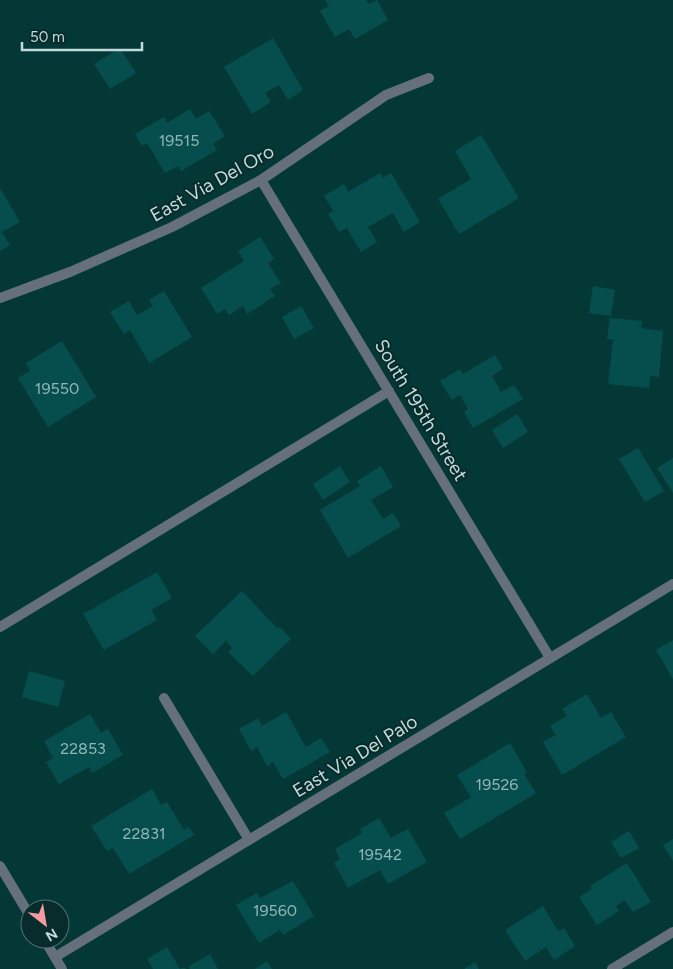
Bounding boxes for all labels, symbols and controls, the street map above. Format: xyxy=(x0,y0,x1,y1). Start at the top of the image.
scale bar xyxy=(22,20,142,52)
text: 50 m xyxy=(30,28,65,46)
house number: 19515 xyxy=(159,131,199,150)
street label: East Via Del Oro xyxy=(146,139,278,227)
street label: South 195th Street xyxy=(370,335,472,485)
house number: 19550 xyxy=(35,379,79,398)
street label: East Via Del Palo xyxy=(288,710,422,802)
house number: 22853 xyxy=(60,739,106,758)
house number: 19526 xyxy=(476,775,518,794)
house number: 22831 xyxy=(122,824,166,843)
house number: 19542 xyxy=(358,845,402,864)
north arrow xyxy=(20,899,70,949)
house number: 19560 xyxy=(253,901,297,920)
text: N xyxy=(42,925,60,945)

